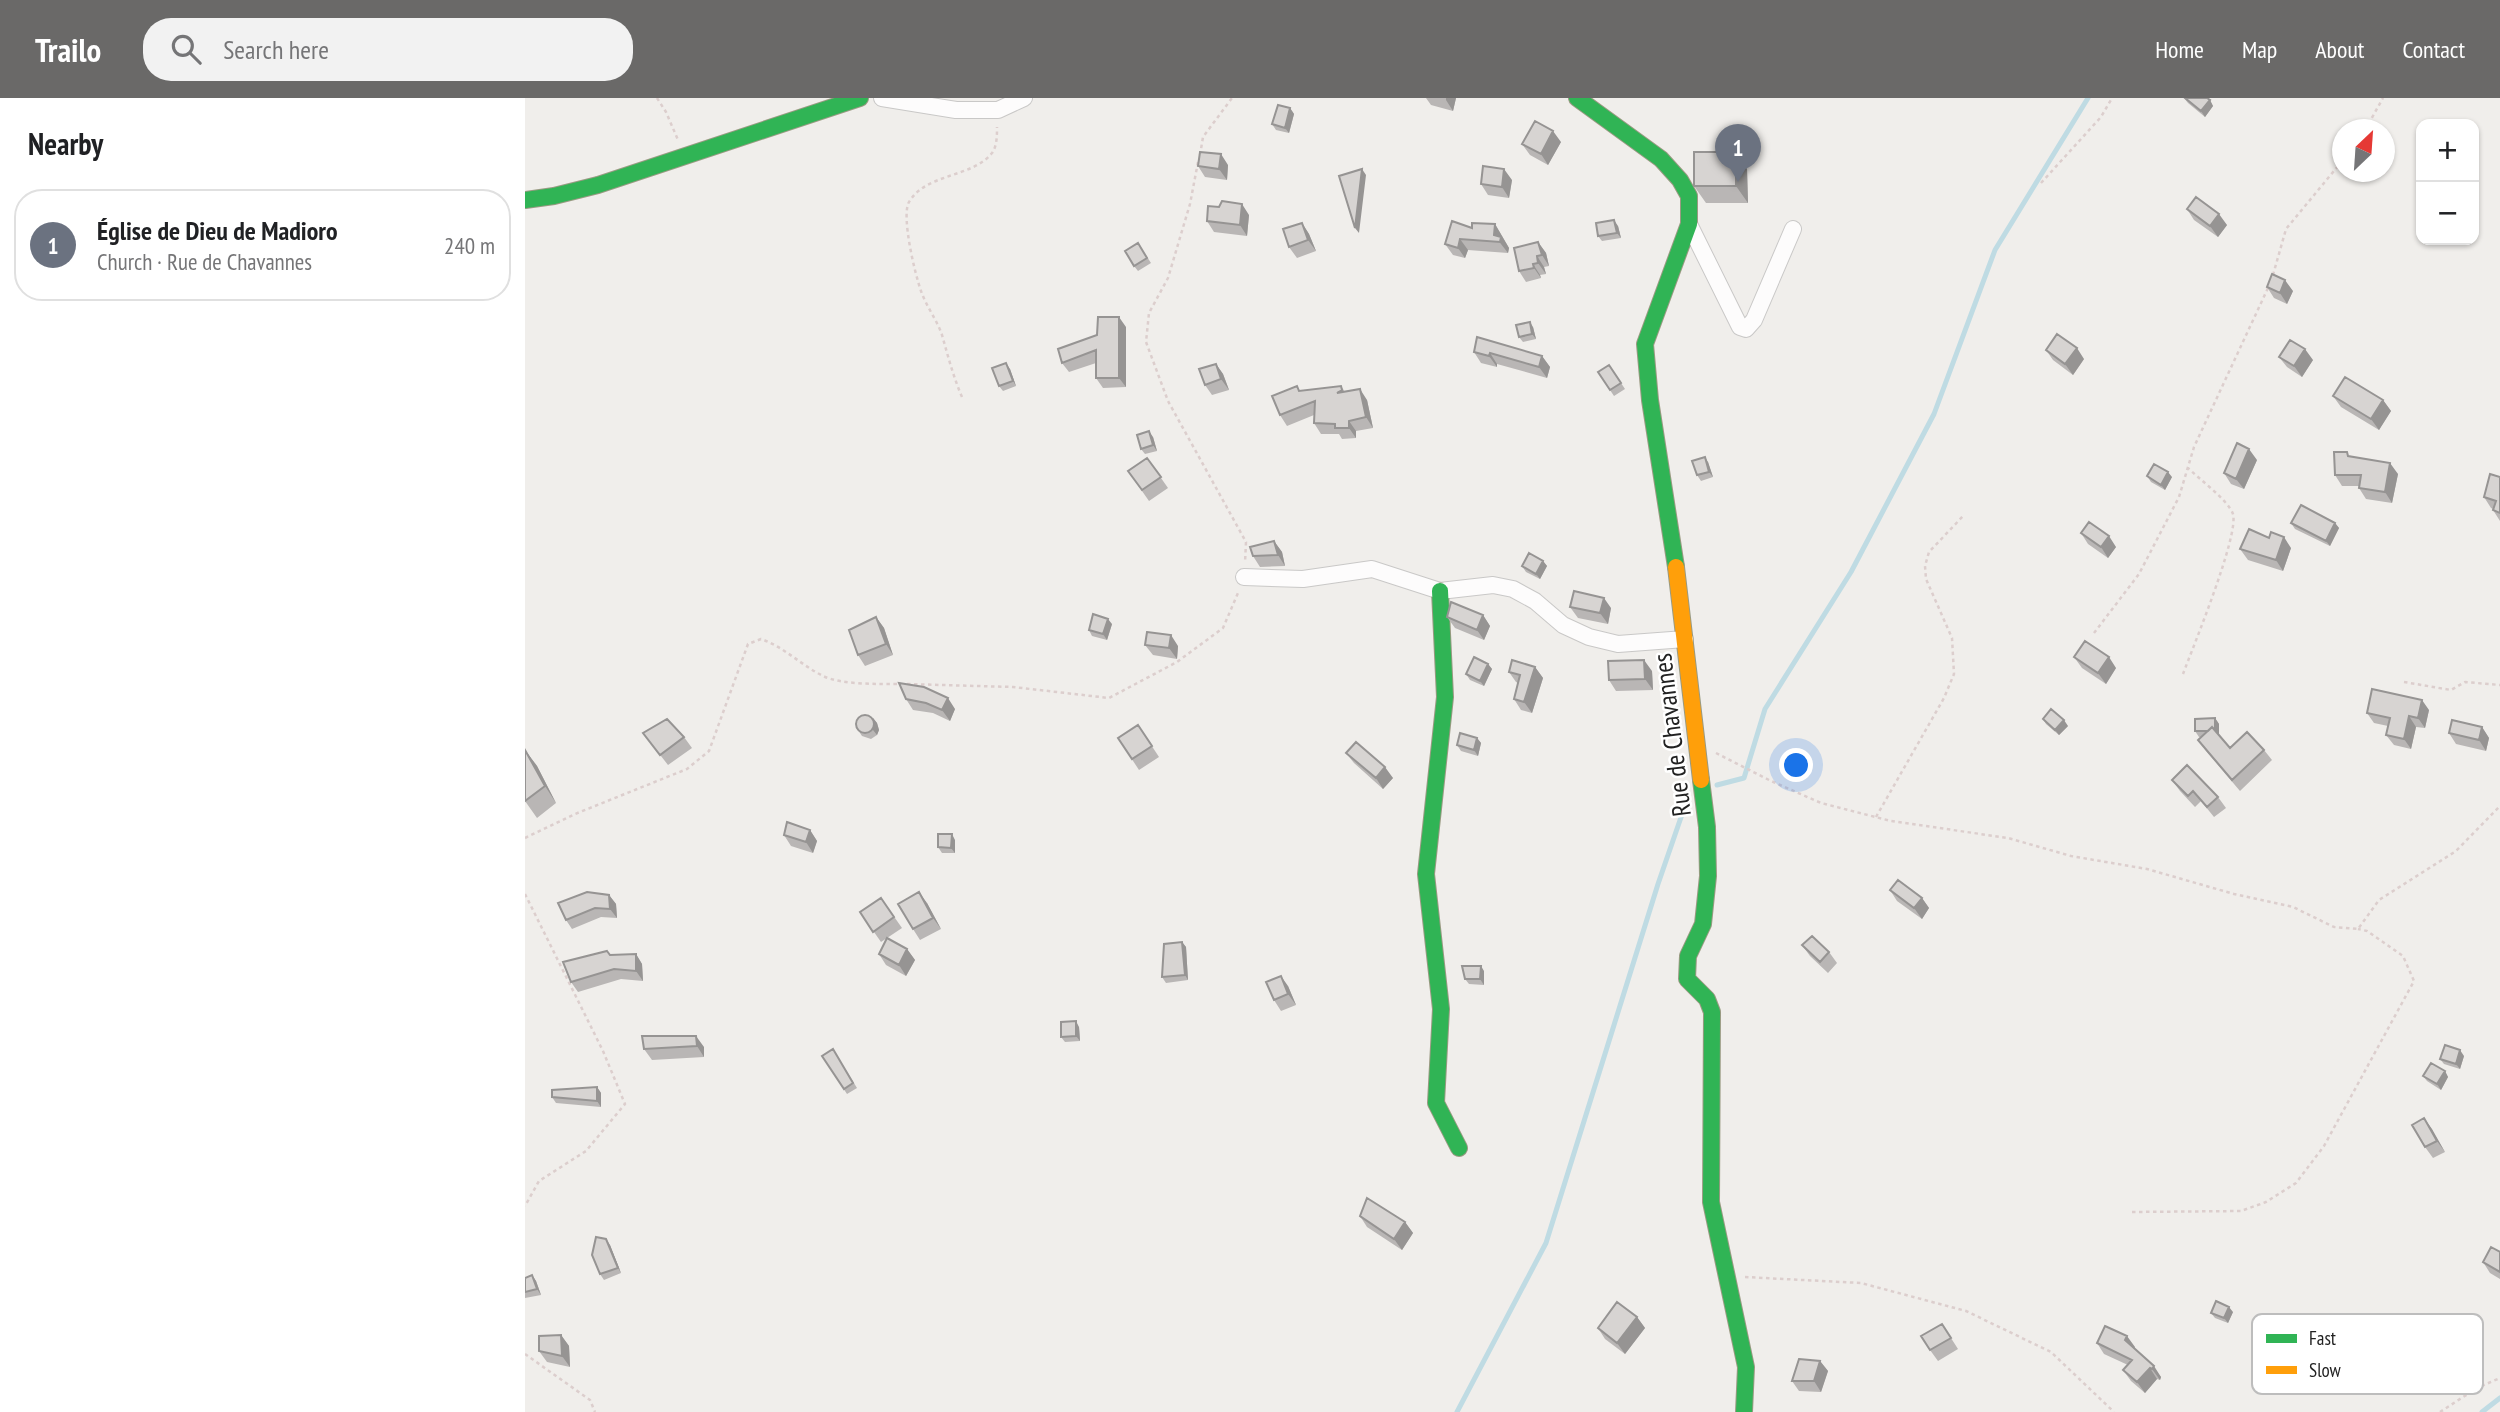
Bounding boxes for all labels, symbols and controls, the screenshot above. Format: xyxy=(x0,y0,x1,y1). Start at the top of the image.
search box xyxy=(143,18,633,81)
text: Trailo xyxy=(35,28,101,71)
icon: search xyxy=(167,30,205,68)
text: Search here xyxy=(223,33,329,66)
text: Home xyxy=(2155,34,2204,65)
text: Map xyxy=(2242,34,2277,65)
text: About xyxy=(2315,34,2364,65)
text: Contact xyxy=(2402,34,2465,65)
north arrow xyxy=(2332,119,2395,182)
map controls xyxy=(2416,119,2479,245)
button: + xyxy=(2416,119,2479,182)
text: Nearby xyxy=(28,124,103,163)
pin: 1 xyxy=(1715,124,1761,182)
button: − xyxy=(2416,182,2479,245)
text: Église de Dieu de Madioro xyxy=(97,214,337,247)
text: 1 xyxy=(48,231,59,260)
text: 240 m xyxy=(444,231,495,260)
text: Church · Rue de Chavannes xyxy=(97,247,312,276)
street label: Rue de Chavannes xyxy=(1645,652,1698,819)
your location xyxy=(1779,748,1813,782)
legend xyxy=(2252,1314,2483,1394)
text: Fast xyxy=(2309,1326,2337,1350)
text: Slow xyxy=(2309,1358,2342,1382)

